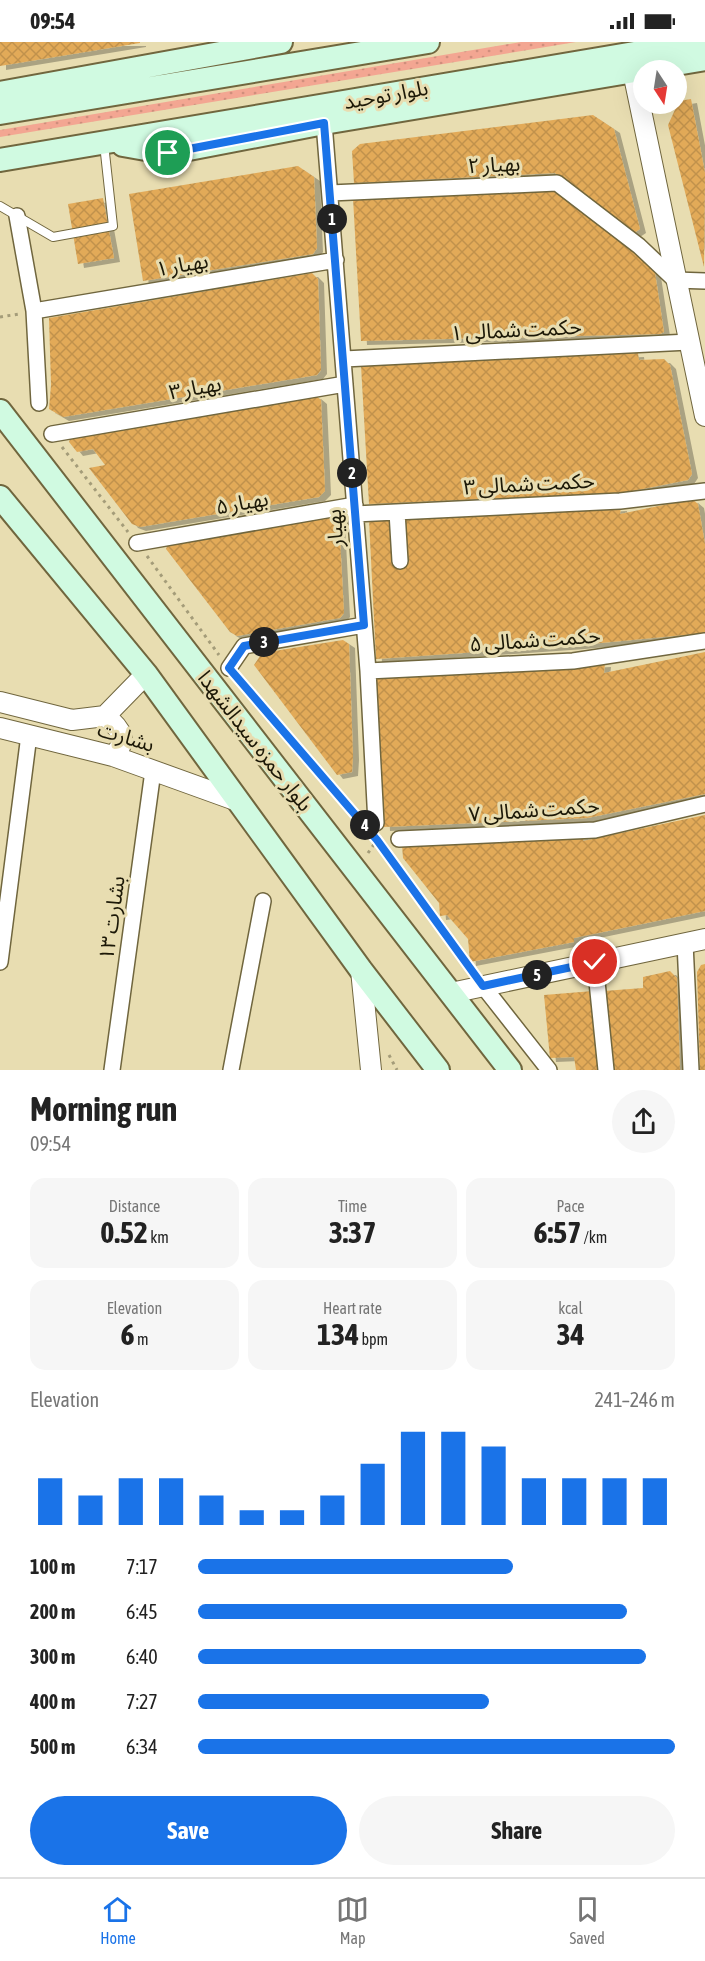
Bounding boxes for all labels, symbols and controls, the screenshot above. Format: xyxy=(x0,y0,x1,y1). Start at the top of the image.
text: 09:54 xyxy=(30,8,75,34)
north arrow xyxy=(633,60,687,114)
map controls xyxy=(633,60,687,114)
street label: بلوار توحید xyxy=(342,75,430,114)
pin xyxy=(142,127,193,178)
icon: arrive xyxy=(151,136,184,169)
street label: بهیار ۲ xyxy=(467,151,521,178)
pin: 1 xyxy=(317,204,347,234)
text: 1 xyxy=(328,210,336,228)
street label: بهیار ۱ xyxy=(154,248,210,281)
street label: حکمت شمالی ۱ xyxy=(450,314,582,345)
street label: بهیار ۳ xyxy=(167,371,223,404)
pin: 2 xyxy=(337,458,367,488)
text: 2 xyxy=(348,464,356,482)
street label: حکمت شمالی ۳ xyxy=(463,468,595,499)
street label: بهیار ۵ xyxy=(214,486,270,519)
street label: بهیار xyxy=(321,508,348,549)
street label: حکمت شمالی ۵ xyxy=(468,622,601,657)
pin: 3 xyxy=(249,627,279,657)
text: 3 xyxy=(260,633,268,651)
street label: بلوار حمزه سیدالشهدا xyxy=(193,665,318,816)
street label: بشارت xyxy=(95,716,158,757)
street label: حکمت شمالی ۷ xyxy=(467,792,600,827)
pin: 4 xyxy=(350,810,380,840)
text: 4 xyxy=(361,816,369,834)
street label: بشارت ۱۳ xyxy=(93,874,130,962)
pin xyxy=(569,936,620,987)
icon: check xyxy=(578,945,611,978)
pin: 5 xyxy=(522,960,552,990)
text: 5 xyxy=(533,966,541,984)
text: Morning run xyxy=(30,1090,177,1128)
button: share xyxy=(612,1090,675,1153)
text: 09:54 xyxy=(30,1132,71,1155)
text: Distance xyxy=(109,1197,160,1215)
text: Time xyxy=(338,1197,367,1215)
text: Pace xyxy=(556,1197,585,1215)
text: 0.52 xyxy=(100,1215,148,1249)
text: 3:37 xyxy=(329,1215,376,1249)
text: 6:57 xyxy=(534,1215,581,1249)
text: km xyxy=(148,1228,169,1246)
text: /km xyxy=(581,1228,607,1246)
text: Elevation xyxy=(107,1299,162,1317)
text: Heart rate xyxy=(323,1299,382,1317)
text: kcal xyxy=(558,1299,583,1317)
text: 6 xyxy=(121,1317,135,1351)
text: 134 xyxy=(317,1317,359,1351)
text: 34 xyxy=(556,1317,585,1351)
text: m xyxy=(135,1330,148,1348)
text: bpm xyxy=(359,1330,388,1348)
text: Elevation xyxy=(30,1388,99,1411)
text: 241–246 m xyxy=(594,1388,675,1411)
text: 100 m xyxy=(30,1555,75,1578)
text: 7:17 xyxy=(126,1555,158,1578)
text: 200 m xyxy=(30,1600,75,1623)
text: 6:45 xyxy=(126,1600,158,1623)
text: 300 m xyxy=(30,1645,75,1668)
text: 6:40 xyxy=(126,1645,158,1668)
text: 400 m xyxy=(30,1690,75,1713)
text: 7:27 xyxy=(126,1690,158,1713)
text: 500 m xyxy=(30,1735,75,1758)
text: 6:34 xyxy=(126,1735,158,1758)
button: Save xyxy=(30,1796,347,1865)
button: Share xyxy=(359,1796,675,1865)
tab: Home xyxy=(100,1893,136,1947)
tab: Map xyxy=(336,1893,369,1947)
tab: Saved xyxy=(569,1893,605,1947)

